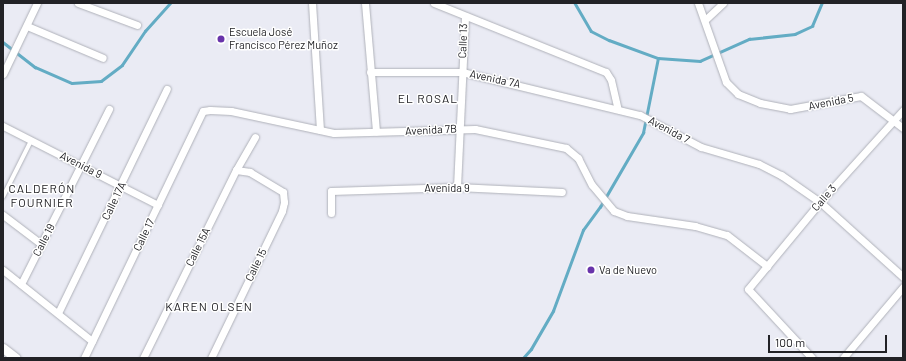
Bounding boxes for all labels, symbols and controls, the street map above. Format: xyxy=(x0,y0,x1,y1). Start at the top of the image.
street label: Calle 13 xyxy=(456,23,470,59)
place label: Escuela José Francisco Pérez Muñoz xyxy=(229,26,338,52)
marker: Escuela José Francisco Pérez Muñoz xyxy=(216,34,226,44)
street label: Avenida 7A xyxy=(468,67,522,91)
street label: Avenida 5 xyxy=(807,91,855,113)
district label: EL ROSAL xyxy=(398,92,458,106)
street label: Avenida 7 xyxy=(646,114,692,146)
street label: Avenida 7B xyxy=(405,122,457,138)
street label: Avenida 9 xyxy=(58,149,104,181)
street label: Calle 17A xyxy=(99,180,129,222)
street label: Avenida 9 xyxy=(424,181,470,195)
district label: CALDERÓN FOURNIER xyxy=(9,182,75,210)
street label: Calle 3 xyxy=(809,182,839,214)
street label: Calle 17 xyxy=(131,217,157,253)
street label: Calle 19 xyxy=(30,221,58,259)
street label: Calle 15A xyxy=(183,225,213,269)
street label: Calle 15 xyxy=(242,246,270,284)
place label: Va de Nuevo xyxy=(599,263,657,277)
marker: Va de Nuevo xyxy=(586,265,596,275)
district label: KAREN OLSEN xyxy=(165,300,253,314)
scale bar xyxy=(770,327,889,353)
text: 100 m xyxy=(775,335,805,349)

